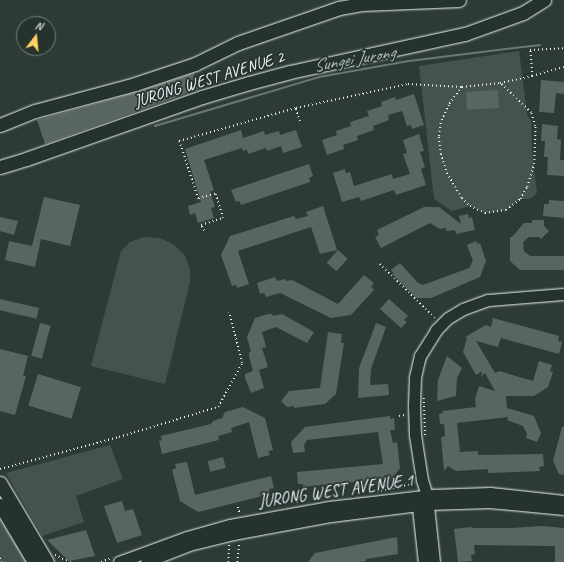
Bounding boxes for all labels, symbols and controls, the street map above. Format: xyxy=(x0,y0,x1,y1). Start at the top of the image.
north arrow xyxy=(16,16,56,56)
text: N xyxy=(34,18,44,33)
water label: Sungei Jurong xyxy=(312,41,396,77)
street label: JURONG WEST AVENUE 2 xyxy=(131,46,287,112)
street label: JURONG WEST AVENUE 1 xyxy=(257,470,415,512)

